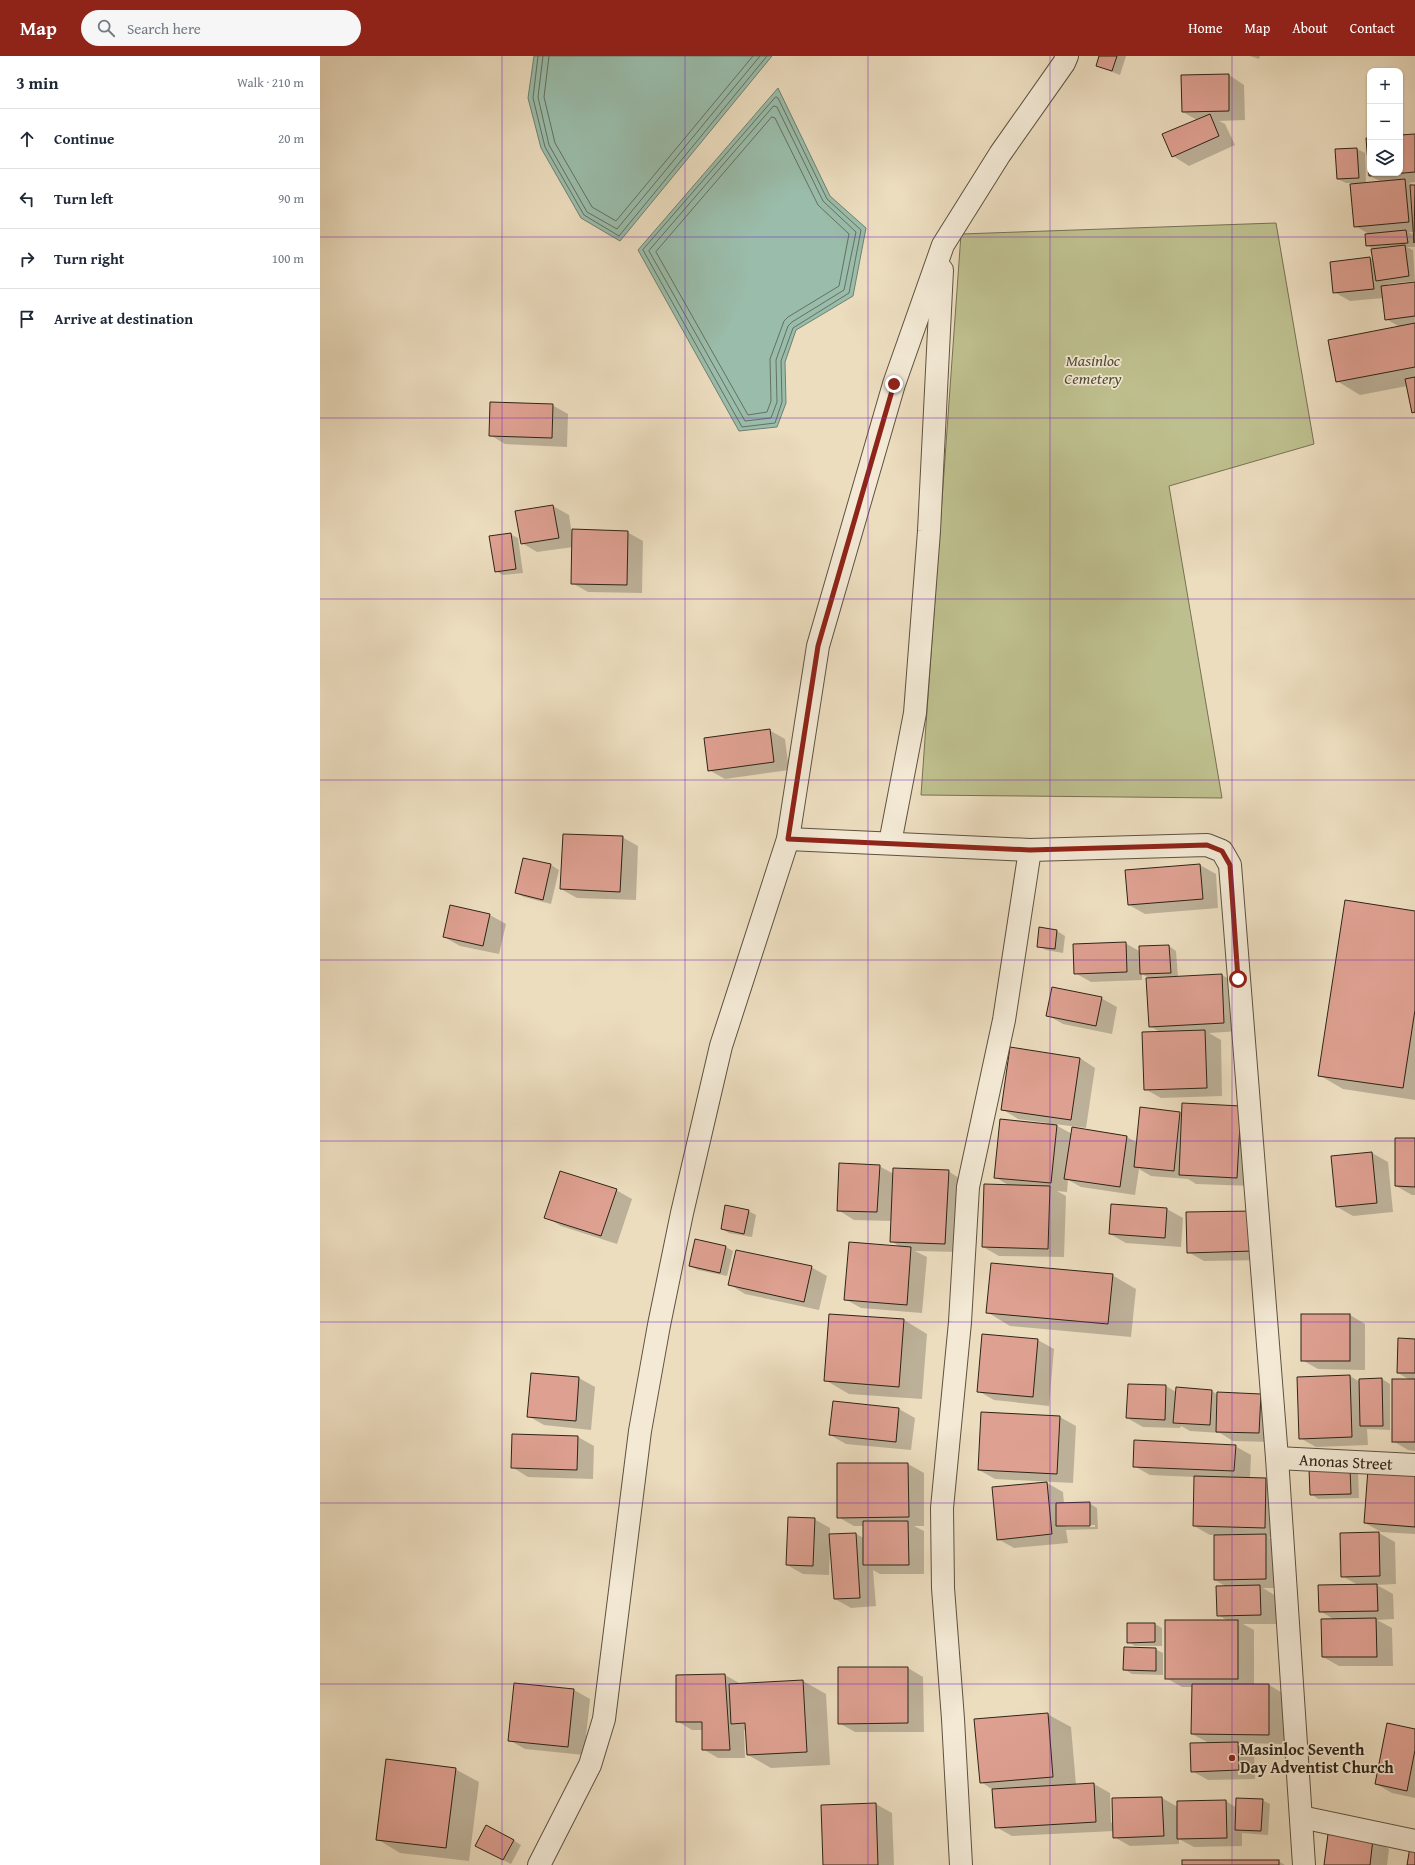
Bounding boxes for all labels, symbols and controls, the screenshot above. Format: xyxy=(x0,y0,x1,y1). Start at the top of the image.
search box xyxy=(81,10,361,46)
text: Map xyxy=(20,14,57,42)
icon: search xyxy=(95,17,117,39)
text: Search here xyxy=(127,18,201,39)
text: Home xyxy=(1188,18,1223,38)
text: Map xyxy=(1245,18,1270,38)
text: About xyxy=(1292,18,1328,38)
text: Contact xyxy=(1350,18,1395,38)
map controls xyxy=(1367,68,1403,176)
button: + xyxy=(1367,68,1403,104)
text: 3 min xyxy=(16,70,58,95)
text: Walk · 210 m xyxy=(237,73,304,92)
button: − xyxy=(1367,104,1403,140)
icon: ahead xyxy=(16,128,38,150)
text: Continue xyxy=(54,128,115,149)
text: 20 m xyxy=(278,129,304,148)
button: layers xyxy=(1367,140,1403,176)
icon: left xyxy=(16,188,38,210)
text: Turn left xyxy=(54,188,113,209)
text: 90 m xyxy=(278,189,304,208)
icon: right xyxy=(16,248,38,270)
text: Turn right xyxy=(54,248,125,269)
text: 100 m xyxy=(272,249,304,268)
icon: arrive xyxy=(16,308,38,330)
text: Arrive at destination xyxy=(54,308,193,329)
park label: Masinloc Cemetery xyxy=(1064,348,1122,390)
route end xyxy=(885,375,903,393)
route start xyxy=(1229,970,1247,988)
street label: Anonas Street xyxy=(1298,1447,1394,1476)
place label: Masinloc Seventh Day Adventist Church xyxy=(1240,1737,1394,1779)
marker: Masinloc Seventh Day Adventist Church xyxy=(1227,1753,1237,1763)

